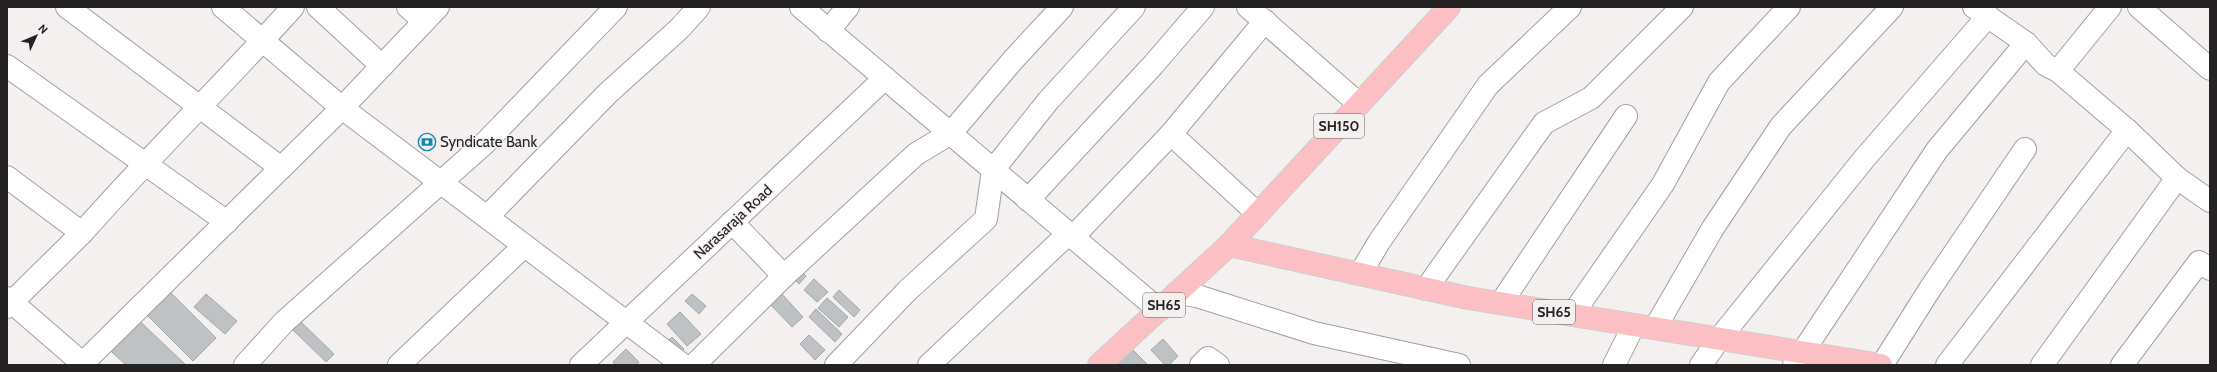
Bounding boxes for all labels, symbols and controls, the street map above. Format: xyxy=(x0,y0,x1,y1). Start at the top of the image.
north arrow xyxy=(16,16,56,56)
text: N xyxy=(35,21,51,37)
road number: SH150 xyxy=(1314,114,1364,138)
bank icon: Syndicate Bank xyxy=(417,132,437,152)
place label: Syndicate Bank xyxy=(440,133,537,151)
street label: Narasaraja Road xyxy=(690,181,776,263)
road number: SH65 xyxy=(1143,293,1185,317)
road number: SH65 xyxy=(1533,300,1575,324)

